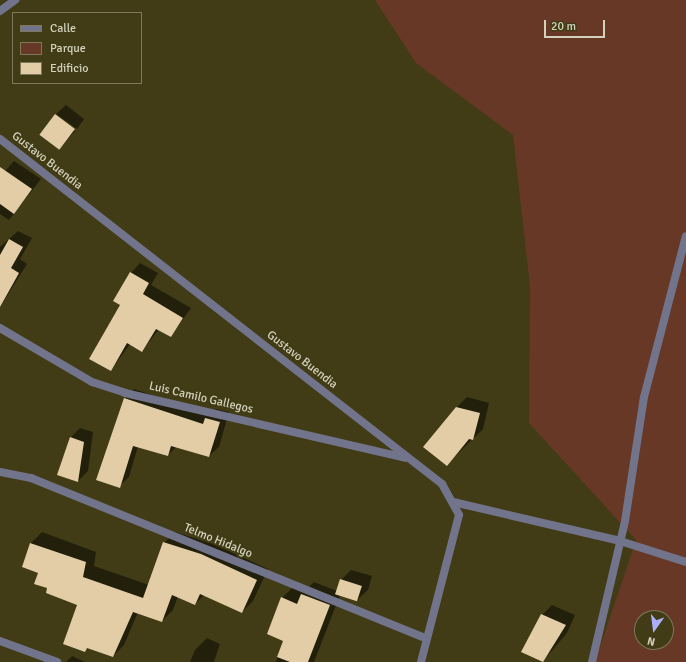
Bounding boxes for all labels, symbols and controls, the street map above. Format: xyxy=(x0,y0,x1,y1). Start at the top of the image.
legend xyxy=(12,12,142,84)
scale bar xyxy=(546,12,607,38)
text: 20 m xyxy=(551,19,576,34)
text: Calle xyxy=(50,21,76,36)
text: Parque xyxy=(50,41,86,56)
text: Edificio xyxy=(50,61,88,76)
street label: Gustavo Buendia xyxy=(9,129,85,193)
street label: Gustavo Buendia xyxy=(264,328,340,392)
street label: Luis Camilo Gallegos xyxy=(148,379,254,417)
street label: Telmo Hidalgo xyxy=(182,521,254,561)
north arrow xyxy=(634,610,674,650)
text: N xyxy=(646,634,657,648)

